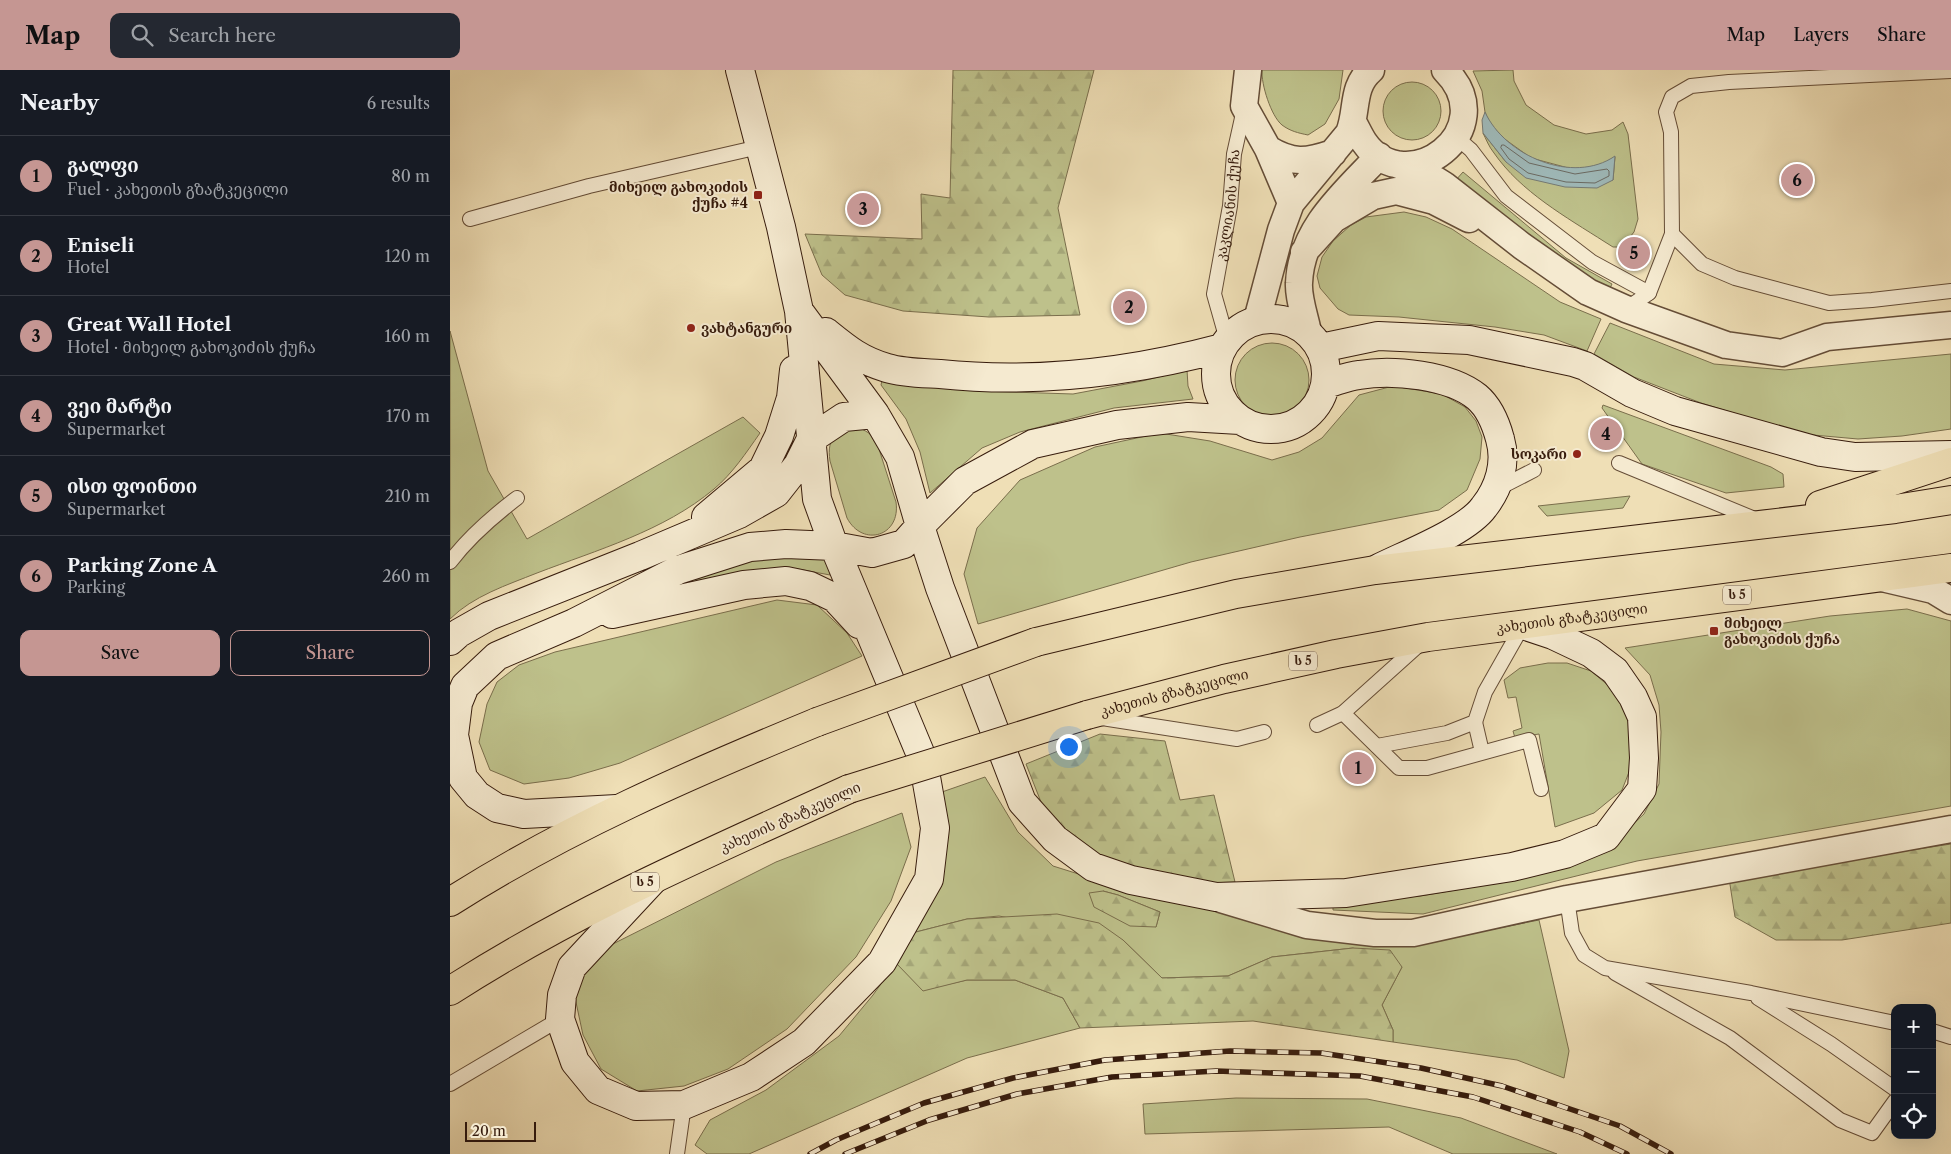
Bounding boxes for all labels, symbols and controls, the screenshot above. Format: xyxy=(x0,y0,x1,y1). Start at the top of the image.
search box xyxy=(110,13,460,58)
text: Map xyxy=(25,21,80,50)
icon: search xyxy=(128,21,156,49)
text: Search here xyxy=(168,24,276,47)
text: Map xyxy=(1727,24,1765,46)
text: Layers xyxy=(1793,24,1849,46)
text: Share xyxy=(1877,24,1926,46)
text: Nearby xyxy=(20,90,99,115)
text: 6 results xyxy=(367,93,430,113)
street label: კაკლიანის ქუჩა xyxy=(1211,147,1244,262)
text: გალფი xyxy=(67,154,139,177)
pin: 6 xyxy=(1781,161,1813,199)
text: 1 xyxy=(32,166,40,186)
text: 80 m xyxy=(391,166,430,186)
place label: მიხეილ გახოკიძის ქუჩა #4 xyxy=(609,178,748,212)
text: Fuel · კახეთის გზატკეცილი xyxy=(67,179,288,199)
marker: მიხეილ გახოკიძის ქუჩა #4 xyxy=(752,189,764,201)
pin: 3 xyxy=(847,190,879,228)
text: Eniseli xyxy=(67,234,134,257)
pin: 5 xyxy=(1618,234,1650,272)
text: 2 xyxy=(31,246,41,266)
text: 120 m xyxy=(385,246,430,266)
text: Hotel xyxy=(67,257,110,277)
pin: 2 xyxy=(1113,288,1145,326)
text: Great Wall Hotel xyxy=(67,313,231,336)
place label: ვახტანგური xyxy=(701,319,792,337)
marker: ვახტანგური xyxy=(685,322,697,334)
text: 3 xyxy=(31,326,41,346)
text: 160 m xyxy=(385,326,430,346)
text: Hotel · მიხეილ გახოკიძის ქუჩა xyxy=(67,337,316,357)
text: ვეი მარტი xyxy=(67,395,172,418)
text: 4 xyxy=(31,406,41,426)
text: 170 m xyxy=(386,406,430,426)
pin: 4 xyxy=(1590,415,1622,453)
text: Supermarket xyxy=(67,419,165,439)
place label: სოკარი xyxy=(1511,445,1567,463)
marker: სოკარი xyxy=(1571,448,1583,460)
text: ისთ ფოინთი xyxy=(67,475,197,498)
text: 5 xyxy=(32,486,40,506)
text: 210 m xyxy=(385,486,430,506)
text: Supermarket xyxy=(67,499,165,519)
text: Parking Zone A xyxy=(67,554,217,577)
text: 6 xyxy=(31,566,41,586)
text: 260 m xyxy=(382,566,430,586)
text: Parking xyxy=(67,577,125,597)
road number: ს 5 xyxy=(1723,586,1751,604)
street label: კახეთის გზატკეცილი xyxy=(1495,599,1649,637)
place label: მიხეილ გახოკიძის ქუჩა xyxy=(1724,614,1840,648)
marker: მიხეილ გახოკიძის ქუჩა xyxy=(1708,625,1720,637)
button: Save xyxy=(20,630,220,676)
button: Share xyxy=(230,630,430,676)
road number: ს 5 xyxy=(1289,652,1317,670)
street label: კახეთის გზატკეცილი xyxy=(1098,665,1250,720)
your location xyxy=(1056,734,1082,760)
pin: 1 xyxy=(1342,749,1374,787)
street label: კახეთის გზატკეცილი xyxy=(717,778,863,856)
road number: ს 5 xyxy=(631,872,659,892)
map controls xyxy=(1891,1004,1936,1139)
button: + xyxy=(1891,1004,1936,1049)
button: − xyxy=(1891,1049,1936,1094)
button: locate xyxy=(1891,1094,1936,1139)
scale bar xyxy=(465,1119,536,1142)
text: 20 m xyxy=(472,1122,506,1140)

